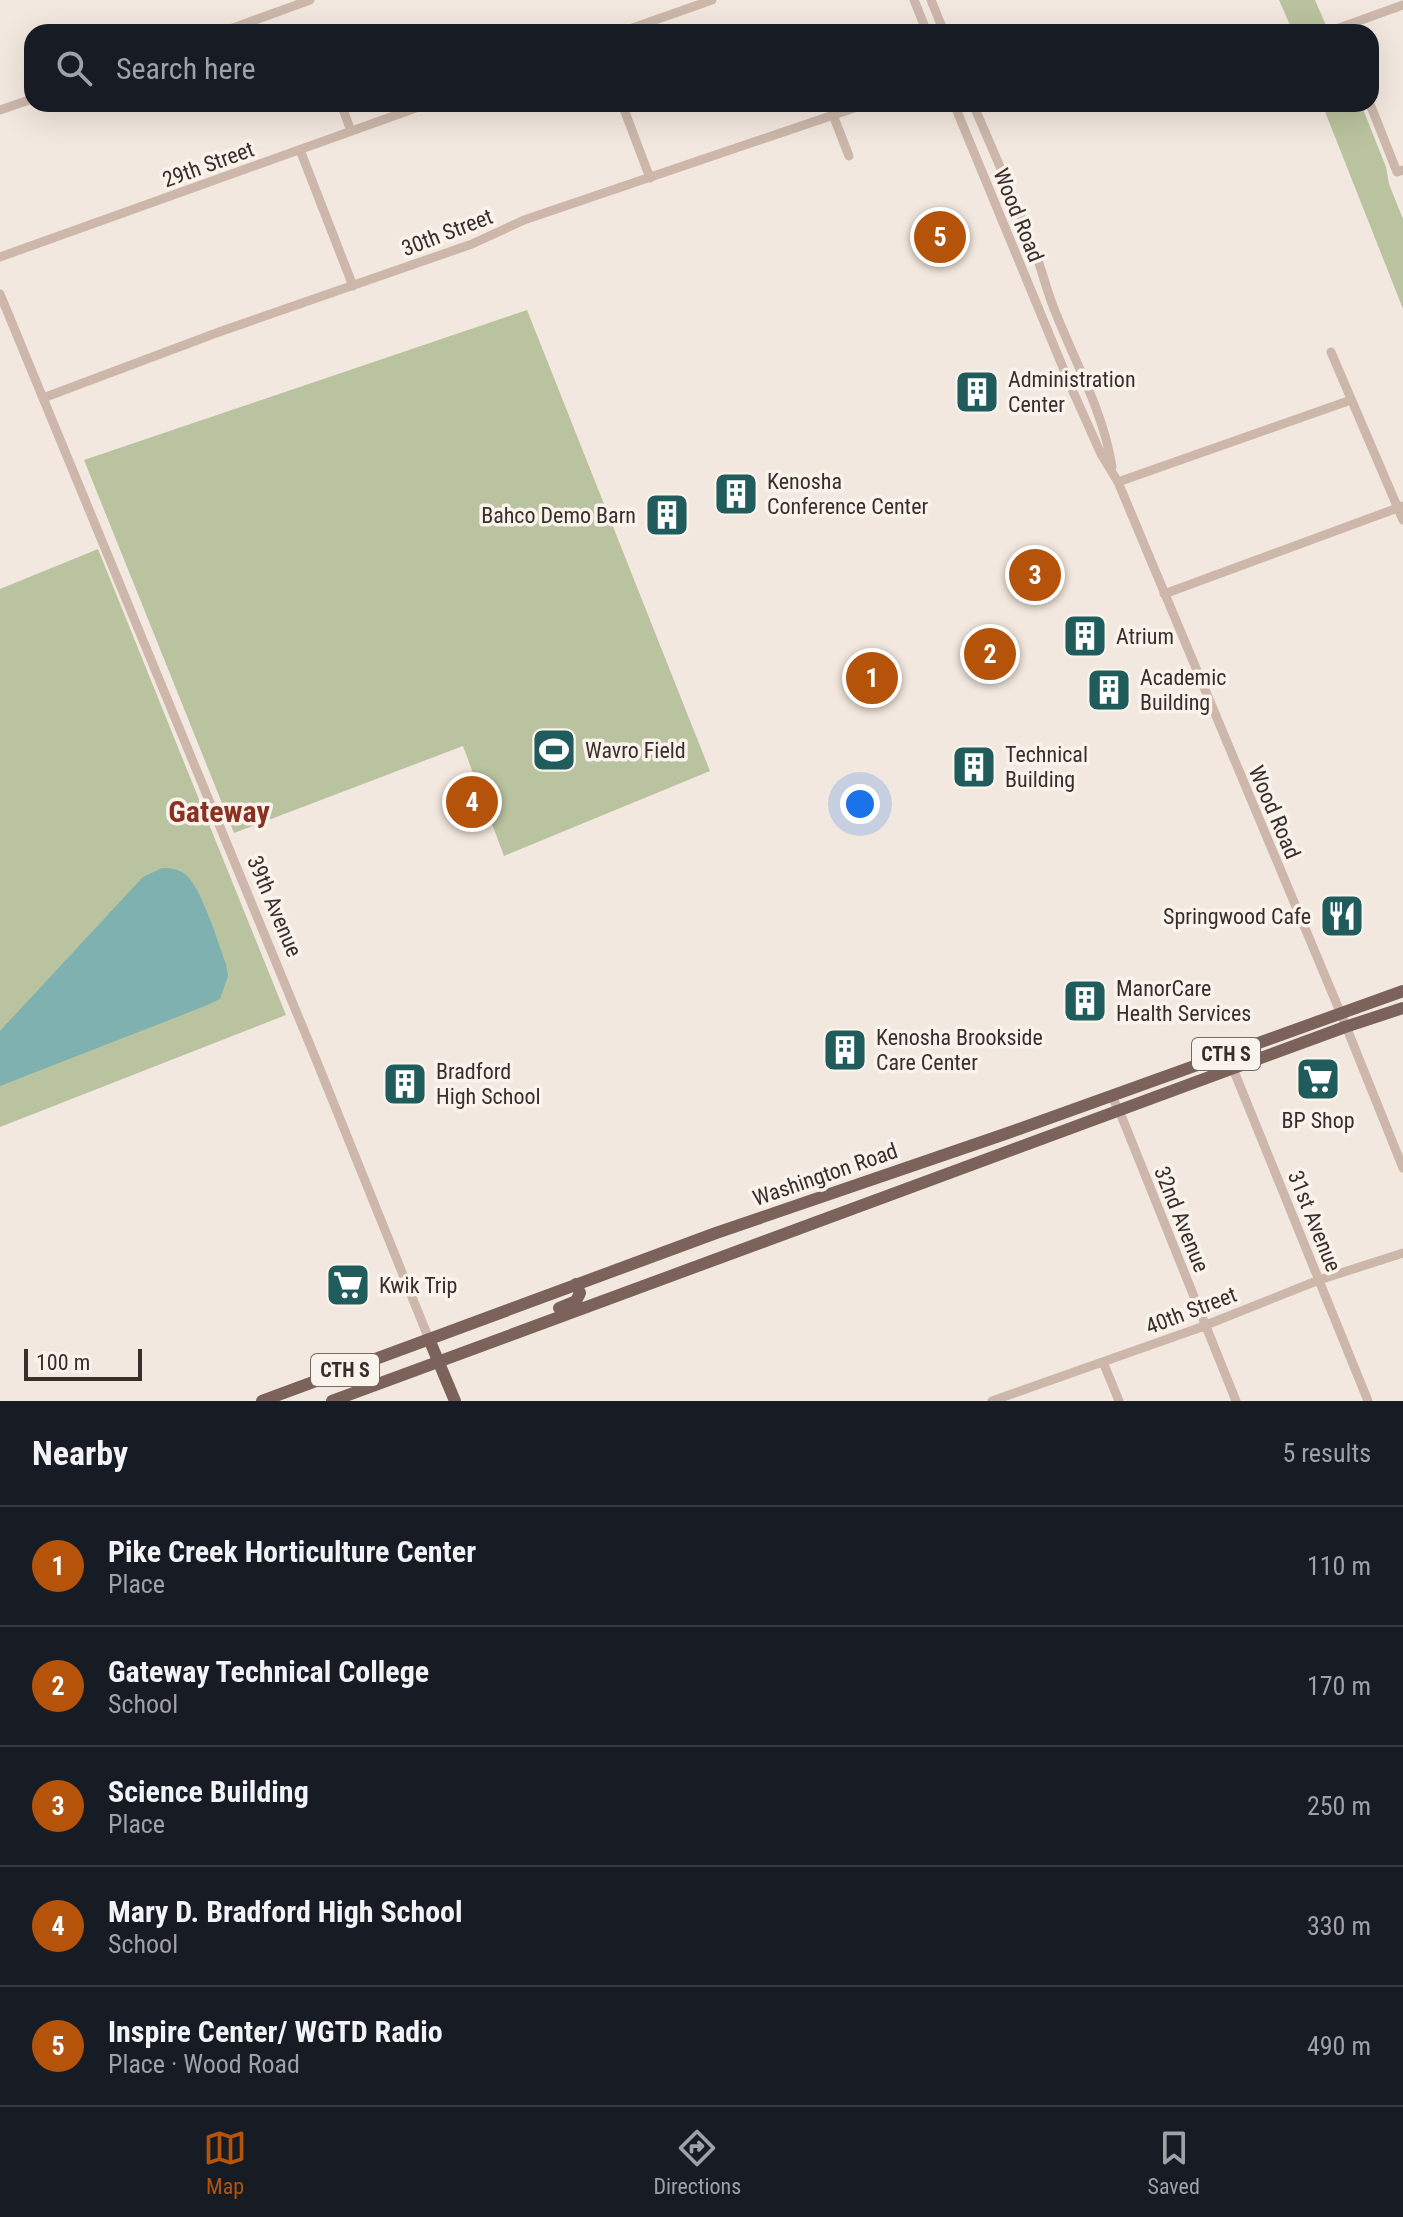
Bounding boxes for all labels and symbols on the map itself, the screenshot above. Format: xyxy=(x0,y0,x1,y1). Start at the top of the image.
street label: 29th Street xyxy=(159,136,257,193)
street label: Wood Road xyxy=(988,165,1049,266)
street label: 30th Street xyxy=(398,204,496,261)
pin: 5 xyxy=(914,207,966,267)
place label: Administration Center xyxy=(1008,367,1136,417)
building icon: Administration Center xyxy=(953,368,1001,416)
place label: Kenosha Conference Center xyxy=(767,469,928,519)
building icon: Kenosha Conference Center xyxy=(712,470,760,518)
building icon: Bahco Demo Barn xyxy=(643,491,691,539)
place label: Bahco Demo Barn xyxy=(481,503,636,528)
pin: 3 xyxy=(1009,545,1061,605)
building icon: Atrium xyxy=(1061,612,1109,660)
pin: 2 xyxy=(964,624,1016,684)
place label: Atrium xyxy=(1116,624,1174,649)
pin: 1 xyxy=(846,648,898,708)
place label: Academic Building xyxy=(1140,665,1226,715)
building icon: Academic Building xyxy=(1085,666,1133,714)
sports icon: Wavro Field xyxy=(530,726,578,774)
place label: Wavro Field xyxy=(585,738,686,763)
place label: Technical Building xyxy=(1005,742,1088,792)
building icon: Technical Building xyxy=(950,743,998,791)
street label: Wood Road xyxy=(1244,762,1305,862)
pin: 4 xyxy=(446,772,498,832)
your location xyxy=(840,784,880,824)
district label: Gateway xyxy=(168,794,270,829)
street label: 39th Avenue xyxy=(242,852,307,960)
restaurant icon: Springwood Cafe xyxy=(1318,892,1366,940)
place label: Springwood Cafe xyxy=(1163,904,1311,929)
place label: ManorCare Health Services xyxy=(1116,976,1251,1026)
building icon: ManorCare Health Services xyxy=(1061,977,1109,1025)
place label: Kenosha Brookside Care Center xyxy=(876,1025,1043,1075)
building icon: Kenosha Brookside Care Center xyxy=(821,1026,869,1074)
road number: CTH S xyxy=(1192,1038,1260,1070)
supermarket icon: BP Shop xyxy=(1294,1055,1342,1103)
place label: Bradford High School xyxy=(436,1059,541,1109)
building icon: Bradford High School xyxy=(381,1060,429,1108)
place label: BP Shop xyxy=(1281,1108,1355,1133)
street label: Washington Road xyxy=(750,1138,901,1211)
street label: 32nd Avenue xyxy=(1149,1163,1214,1276)
street label: 31st Avenue xyxy=(1283,1167,1346,1275)
supermarket icon: Kwik Trip xyxy=(324,1261,372,1309)
place label: Kwik Trip xyxy=(379,1273,457,1298)
street label: 40th Street xyxy=(1142,1282,1240,1339)
scale bar xyxy=(24,1345,142,1381)
road number: CTH S xyxy=(311,1354,379,1386)

